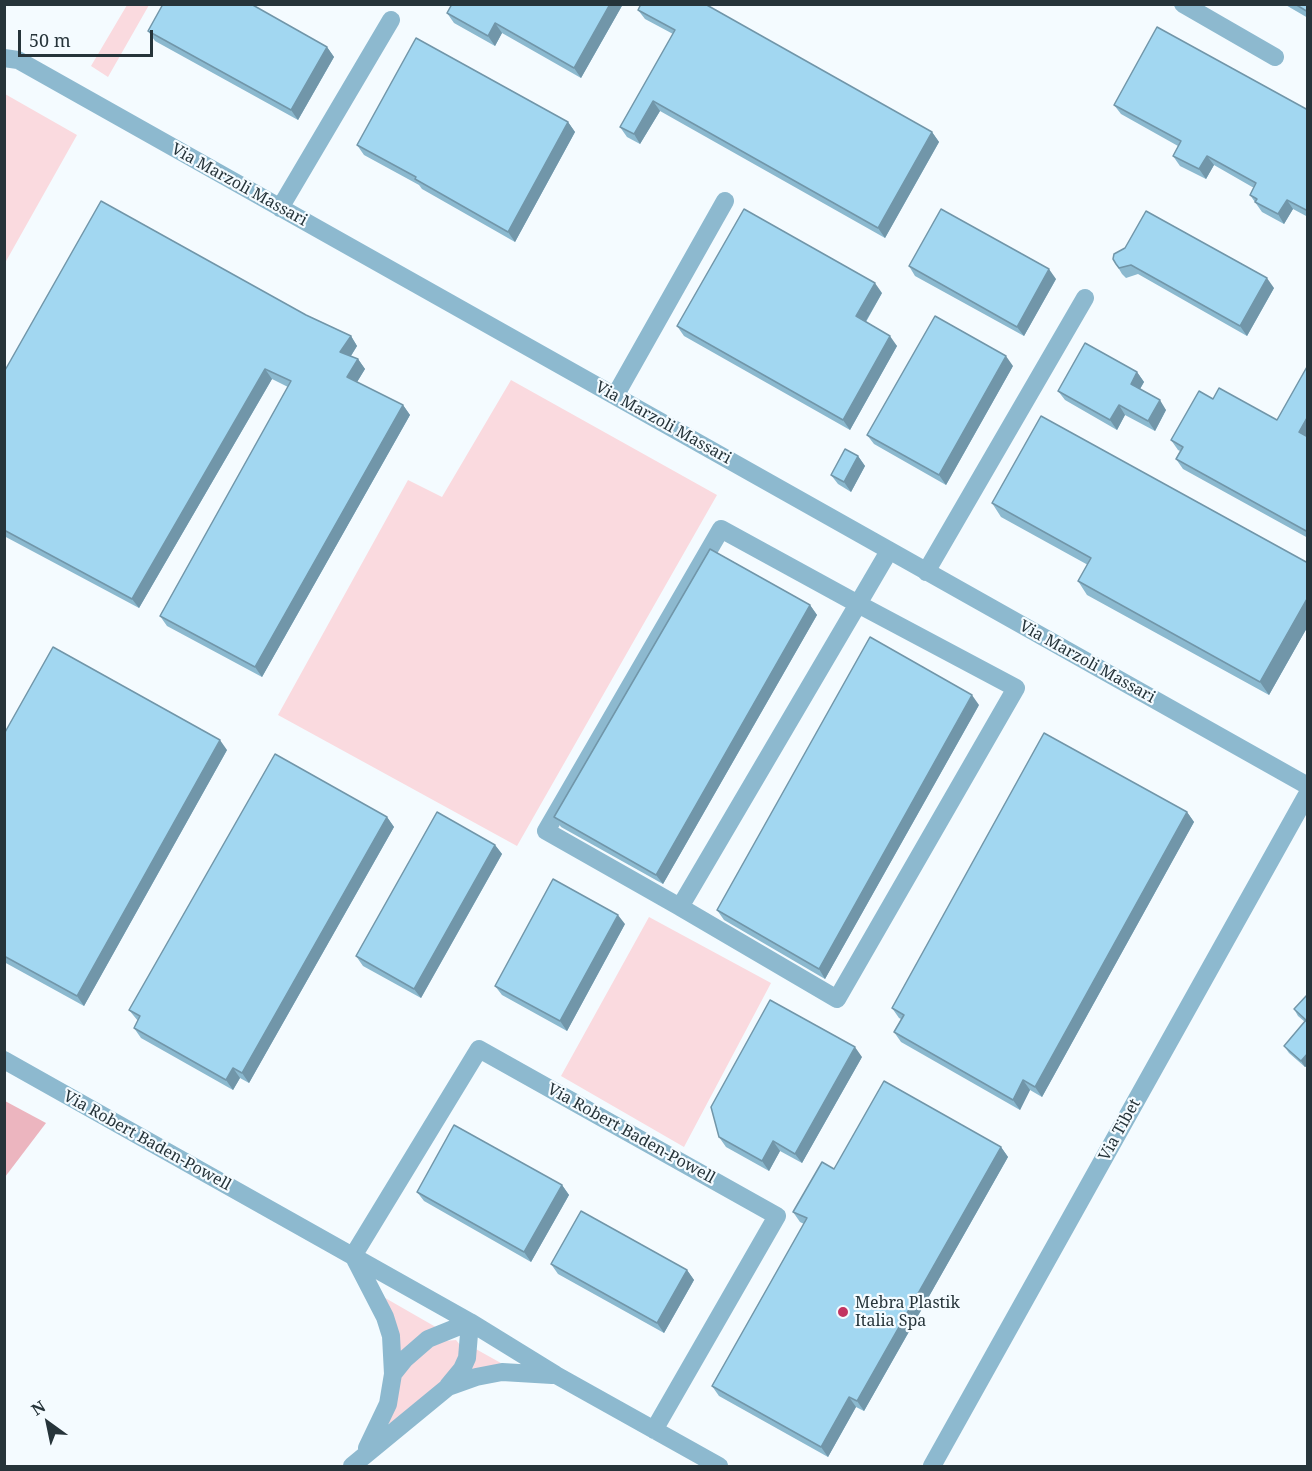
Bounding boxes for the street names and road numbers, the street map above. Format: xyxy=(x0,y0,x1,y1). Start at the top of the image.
street label: Via Marzoli Massari xyxy=(168,140,310,230)
street label: Via Marzoli Massari xyxy=(592,378,734,468)
street label: Via Marzoli Massari xyxy=(1016,617,1158,707)
street label: Via Robert Baden-Powell xyxy=(544,1080,718,1188)
street label: Via Robert Baden-Powell xyxy=(60,1087,234,1195)
street label: Via Tibet xyxy=(1095,1096,1145,1164)

